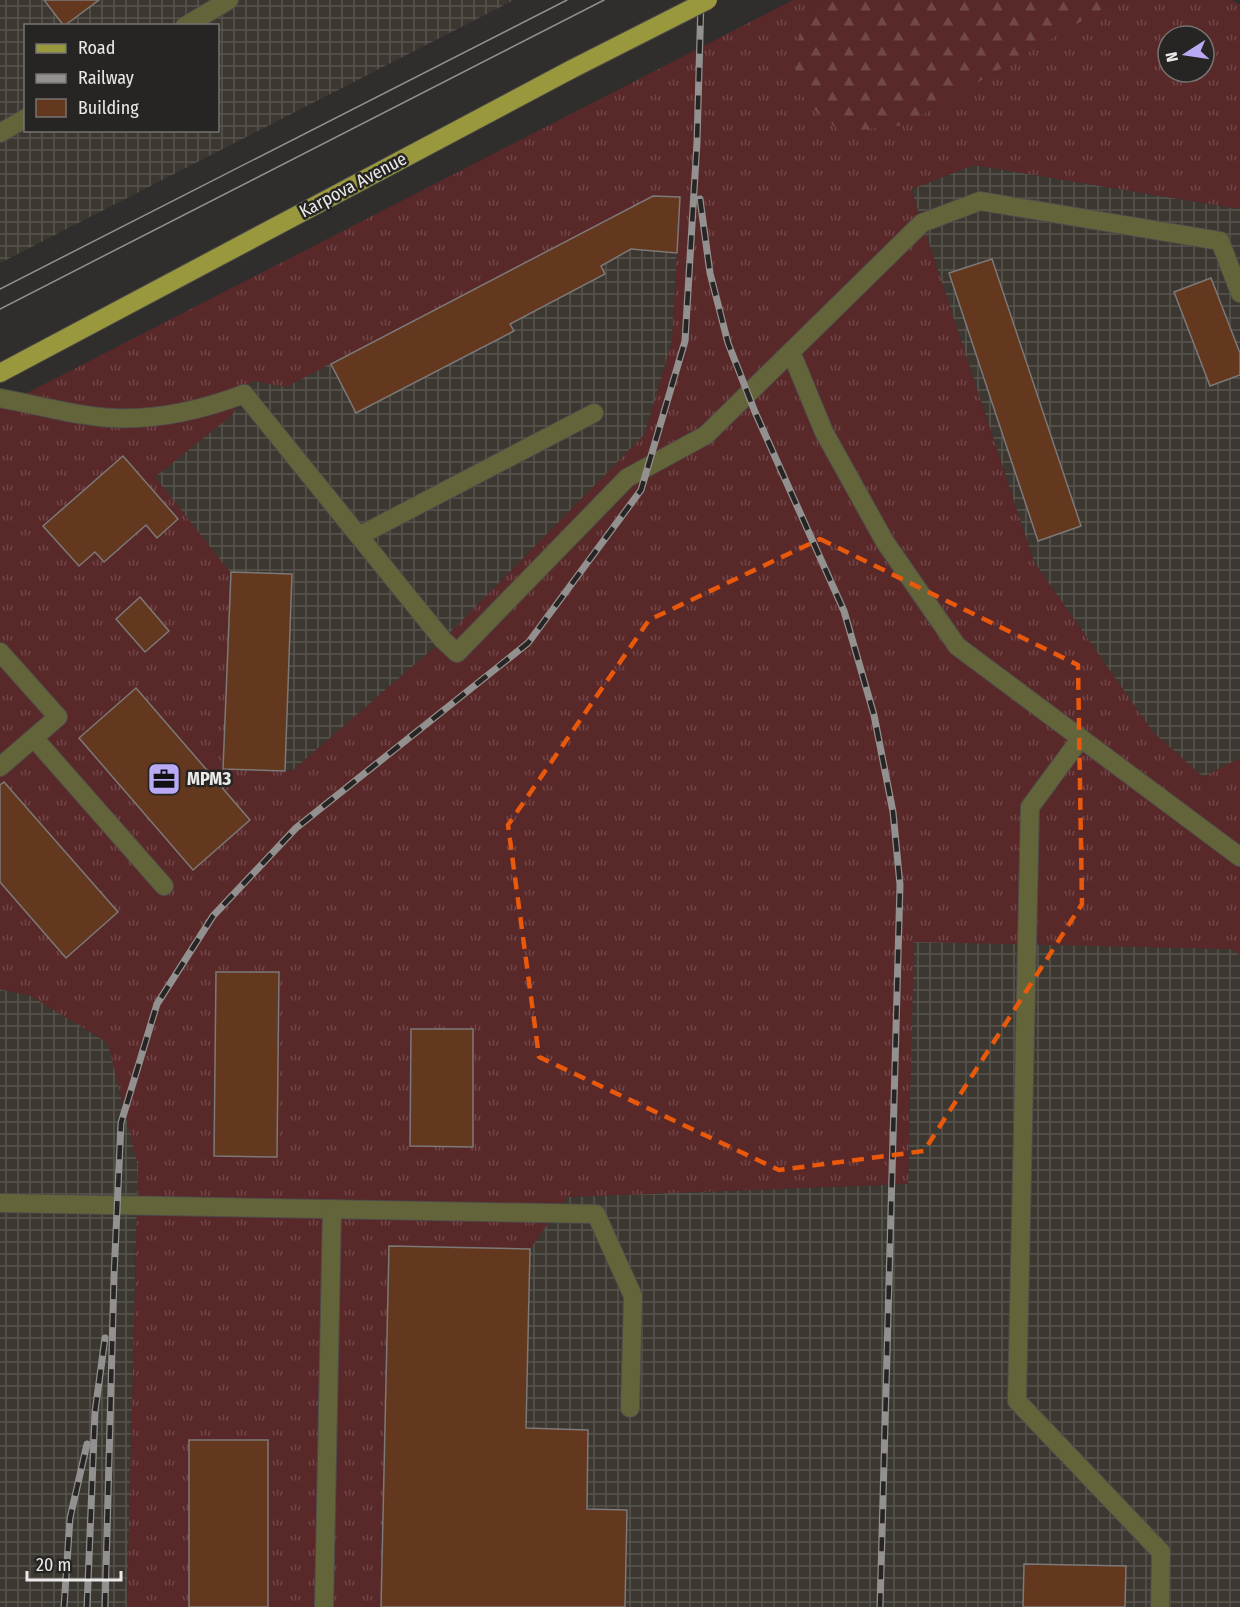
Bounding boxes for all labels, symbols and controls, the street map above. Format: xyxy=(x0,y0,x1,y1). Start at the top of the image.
legend xyxy=(24,24,219,132)
north arrow xyxy=(1156,24,1216,84)
text: Road xyxy=(78,37,115,59)
text: N xyxy=(1162,50,1182,64)
text: Railway xyxy=(78,67,134,89)
text: Building xyxy=(78,97,139,119)
street label: Karpova Avenue xyxy=(296,147,411,222)
office icon: МРМЗ xyxy=(146,761,182,797)
place label: МРМЗ xyxy=(187,768,231,790)
scale bar xyxy=(27,1544,122,1582)
text: 20 m xyxy=(36,1554,71,1576)

